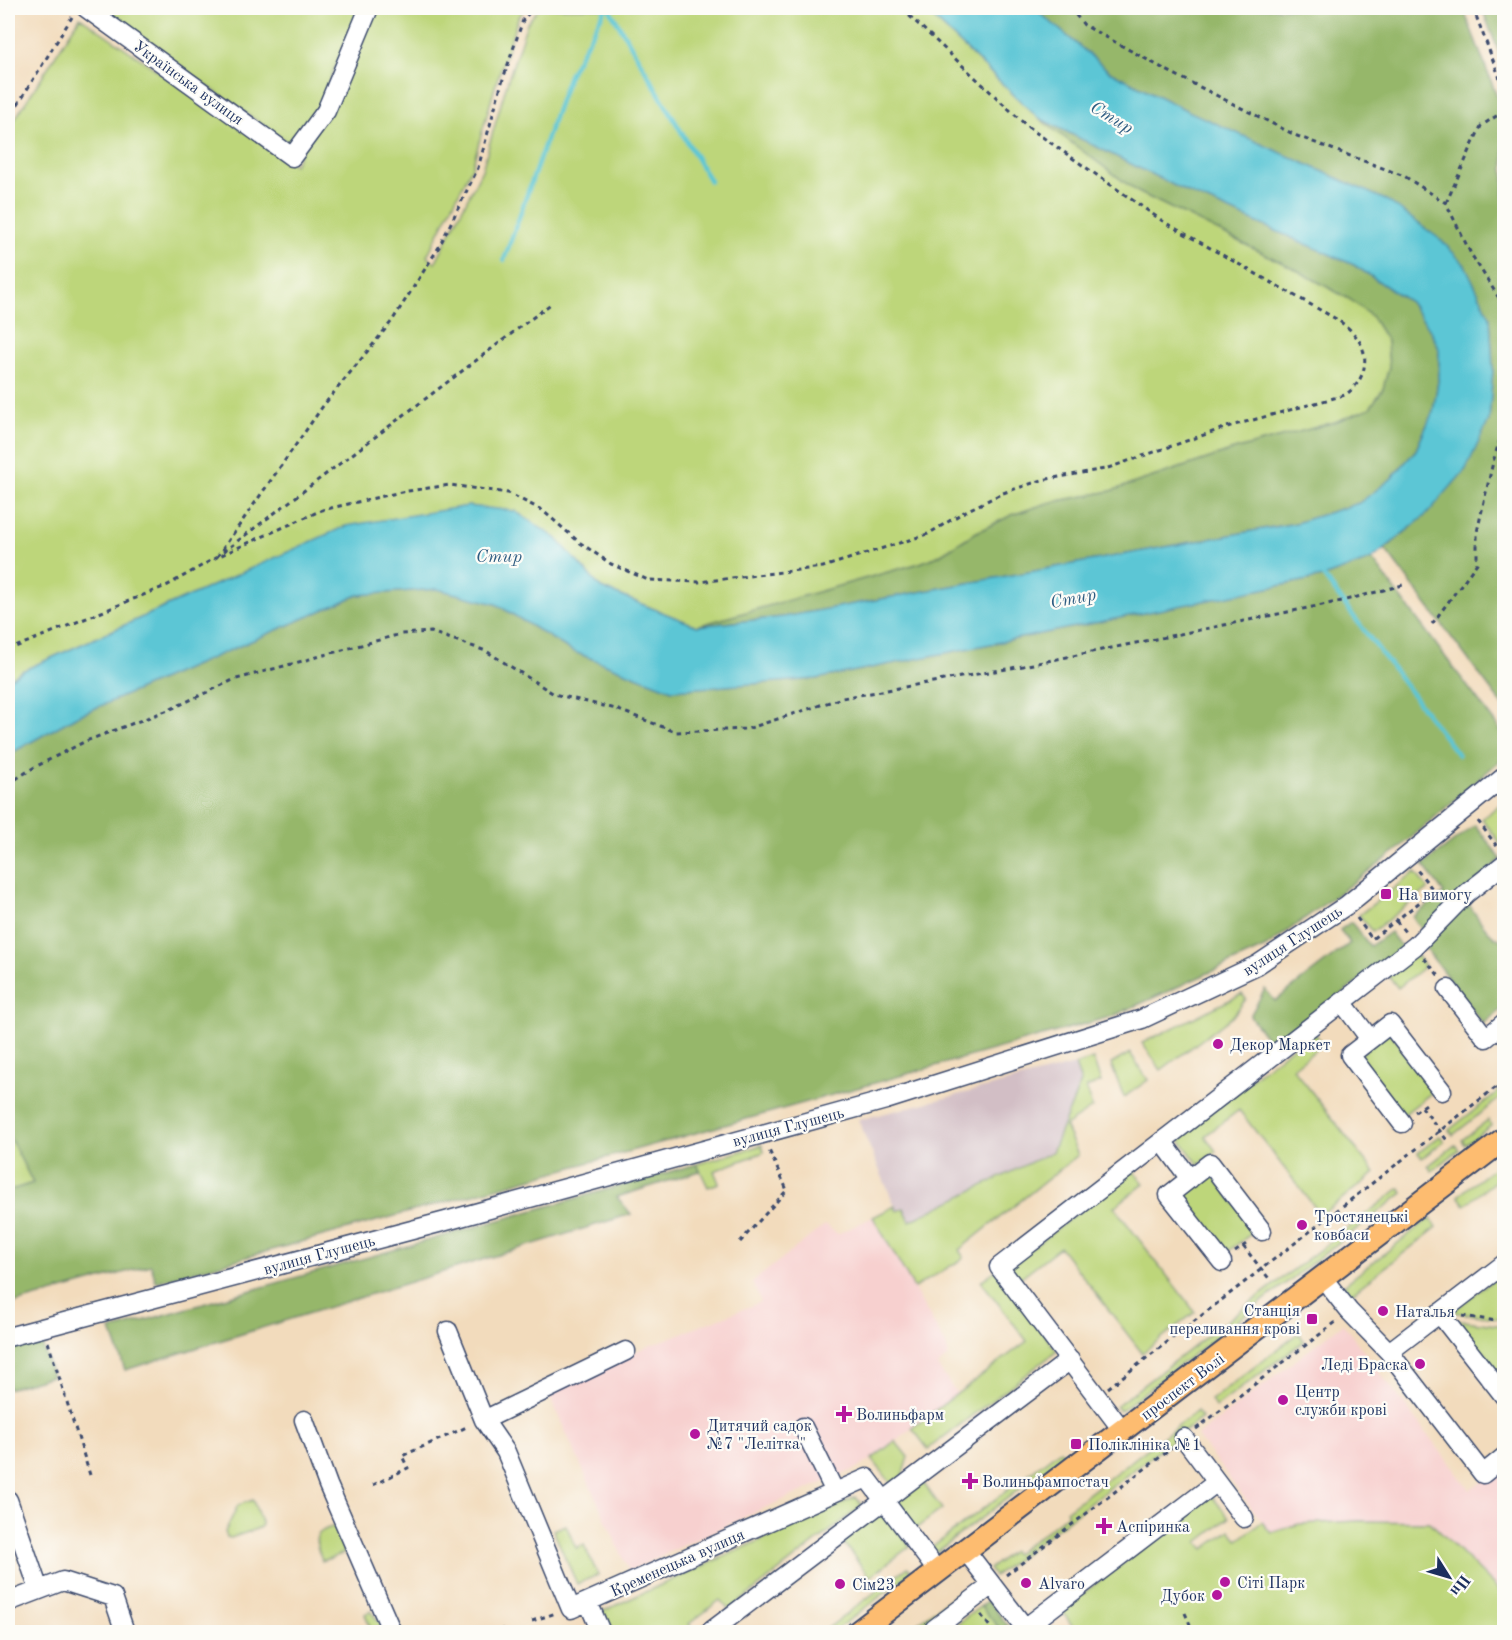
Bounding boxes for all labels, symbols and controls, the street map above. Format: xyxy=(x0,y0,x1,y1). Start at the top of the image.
street label: Українська вулиця xyxy=(130,38,246,129)
water label: Стир xyxy=(1087,98,1136,138)
water label: Стир xyxy=(476,548,523,566)
water label: Стир xyxy=(1049,586,1098,612)
marker: На вимогу xyxy=(1379,887,1393,901)
place label: На вимогу xyxy=(1398,888,1472,904)
street label: вулиця Глушець xyxy=(1241,904,1346,980)
marker: Декор Маркет xyxy=(1211,1037,1225,1051)
place label: Декор Маркет xyxy=(1230,1038,1330,1054)
street label: вулиця Глушець xyxy=(731,1105,846,1151)
place label: Тростянецькі ковбаси xyxy=(1314,1210,1408,1244)
marker: Тростянецькі ковбаси xyxy=(1295,1218,1309,1232)
street label: вулиця Глушець xyxy=(262,1233,377,1279)
place label: Станція переливання крові xyxy=(1169,1304,1300,1338)
marker: Наталья xyxy=(1376,1304,1390,1318)
place label: Наталья xyxy=(1395,1305,1455,1321)
marker: Станція переливання крові xyxy=(1305,1312,1319,1326)
street label: проспект Волі xyxy=(1139,1351,1228,1424)
marker: Леді Браска xyxy=(1413,1357,1427,1371)
place label: Леді Браска xyxy=(1321,1358,1408,1374)
place label: Центр служби крові xyxy=(1295,1385,1387,1419)
marker: Центр служби крові xyxy=(1276,1393,1290,1407)
marker: Волиньфарм xyxy=(837,1407,851,1421)
place label: Волиньфарм xyxy=(856,1408,944,1424)
place label: Дитячий садок №7 "Лелітка" xyxy=(707,1419,812,1453)
marker: Дитячий садок №7 "Лелітка" xyxy=(688,1427,702,1441)
marker: Поліклініка №1 xyxy=(1069,1437,1083,1451)
place label: Поліклініка №1 xyxy=(1088,1438,1201,1454)
marker: Волиньфампостач xyxy=(963,1474,977,1488)
place label: Волиньфампостач xyxy=(982,1475,1109,1491)
marker: Аспіринка xyxy=(1097,1519,1111,1533)
place label: Аспіринка xyxy=(1116,1520,1190,1536)
street label: Кременецька вулиця xyxy=(608,1527,747,1601)
north arrow xyxy=(1419,1547,1479,1607)
text: Пн xyxy=(1446,1571,1472,1598)
marker: Сіті Парк xyxy=(1218,1575,1232,1589)
marker: Alvaro xyxy=(1019,1576,1033,1590)
place label: Сіті Парк xyxy=(1237,1576,1305,1592)
marker: Сім23 xyxy=(833,1577,847,1591)
place label: Alvaro xyxy=(1038,1577,1085,1593)
place label: Сім23 xyxy=(852,1578,895,1594)
marker: Дубок xyxy=(1210,1588,1224,1602)
place label: Дубок xyxy=(1161,1589,1205,1605)

